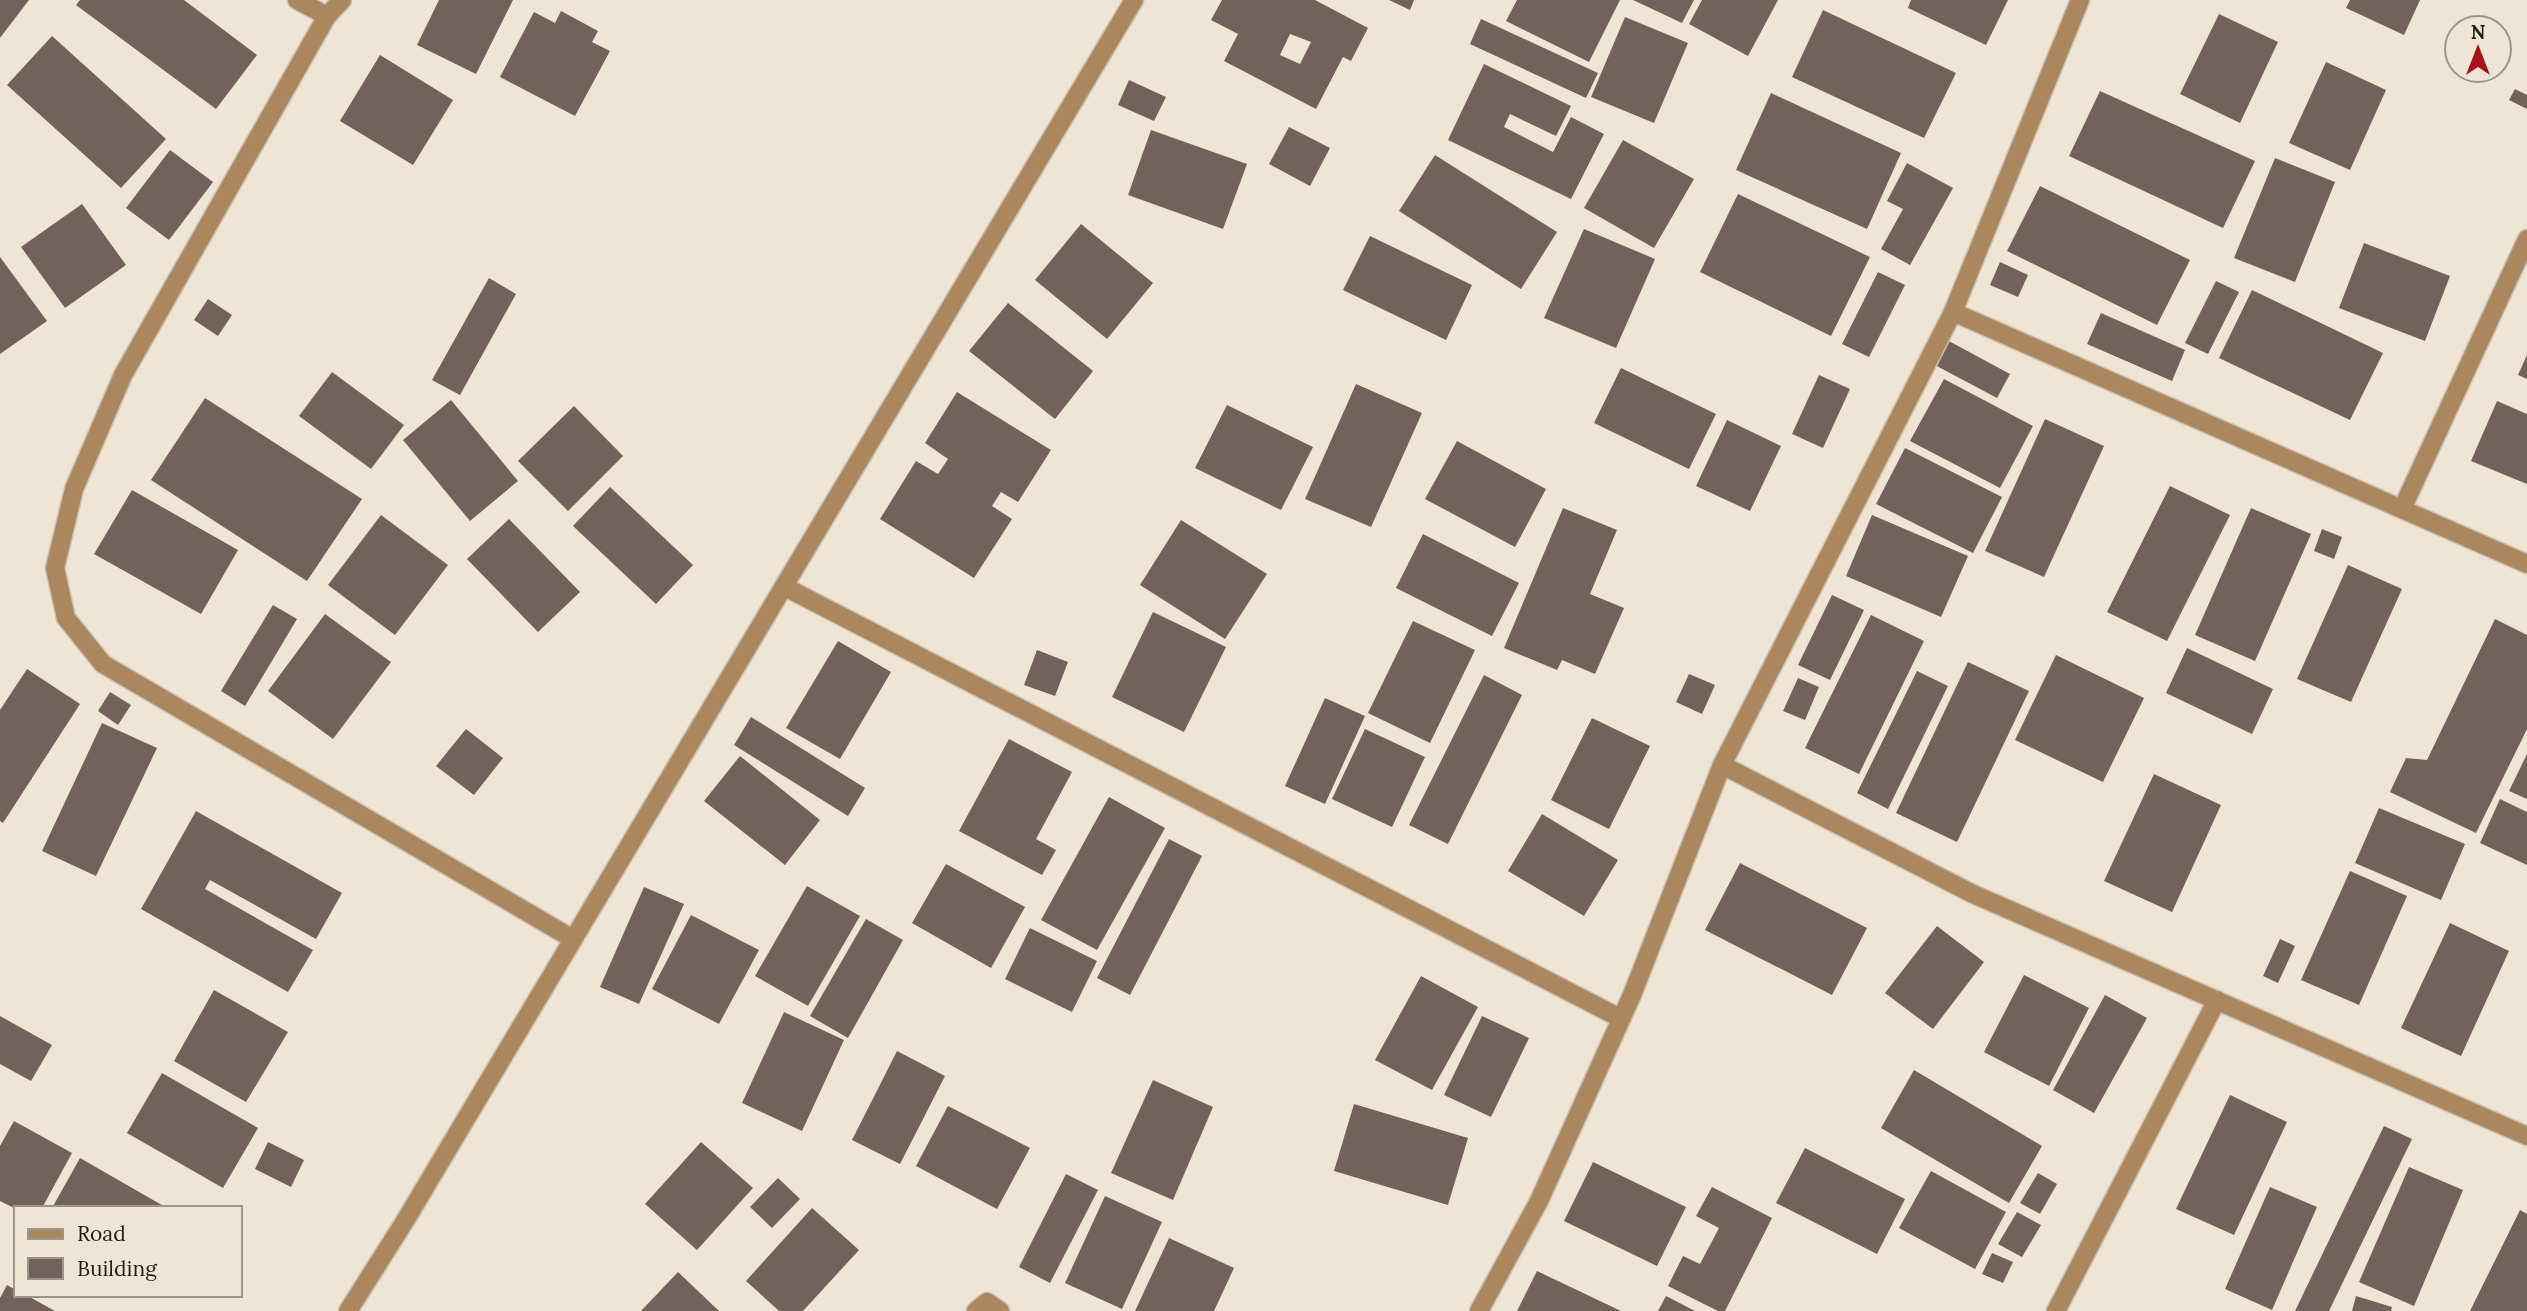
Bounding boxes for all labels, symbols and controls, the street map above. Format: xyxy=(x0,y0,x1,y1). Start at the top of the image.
north arrow xyxy=(2443,14,2513,84)
text: N xyxy=(2471,20,2486,44)
legend xyxy=(14,1206,242,1297)
text: Road xyxy=(77,1220,126,1247)
text: Building xyxy=(77,1255,157,1282)

